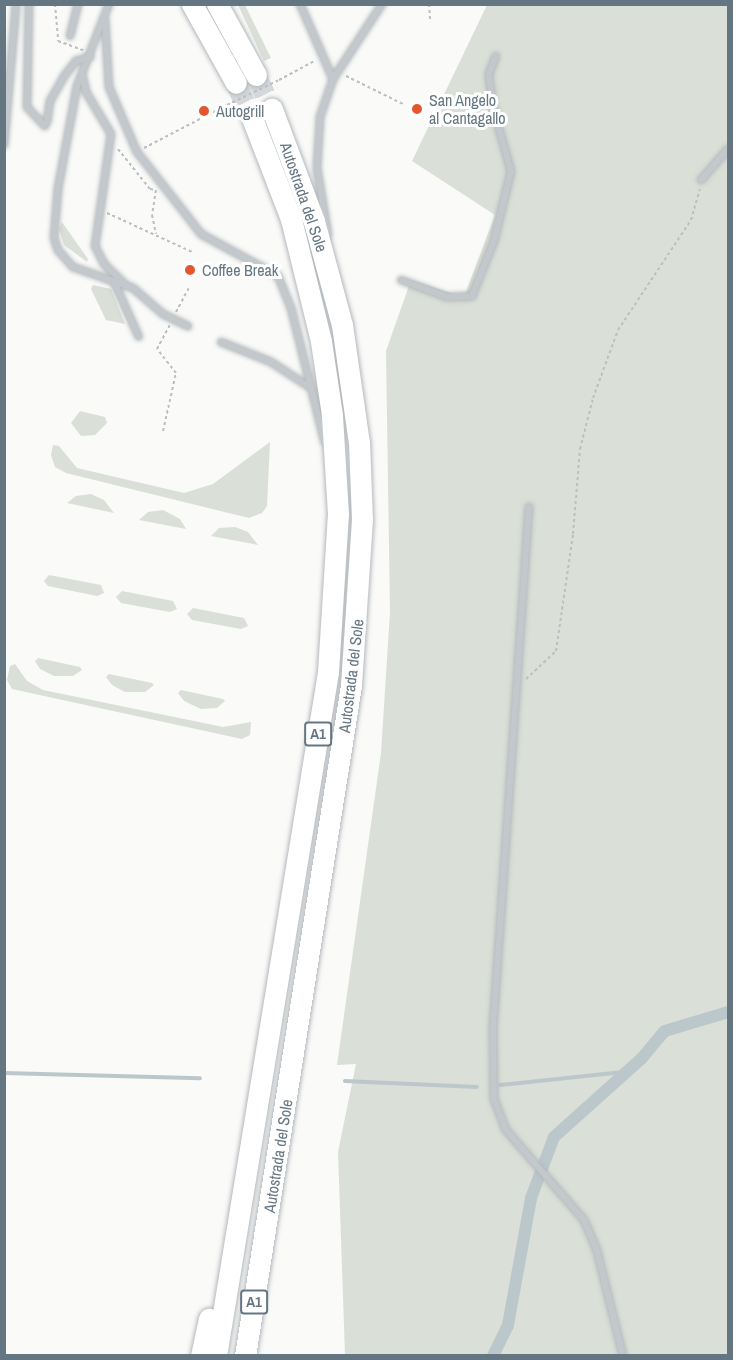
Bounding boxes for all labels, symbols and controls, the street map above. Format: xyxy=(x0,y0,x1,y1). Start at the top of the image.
place label: San Angelo al Cantagallo xyxy=(429,90,506,128)
place label: Autogrill xyxy=(216,101,264,121)
marker: San Angelo al Cantagallo xyxy=(410,102,424,116)
marker: Autogrill xyxy=(197,104,211,118)
street label: Autostrada del Sole xyxy=(276,140,332,254)
place label: Coffee Break xyxy=(202,260,278,280)
marker: Coffee Break xyxy=(183,263,197,277)
street label: Autostrada del Sole xyxy=(334,618,368,734)
road number: A1 xyxy=(303,722,333,746)
street label: Autostrada del Sole xyxy=(260,1098,296,1214)
road number: A1 xyxy=(239,1290,269,1314)

